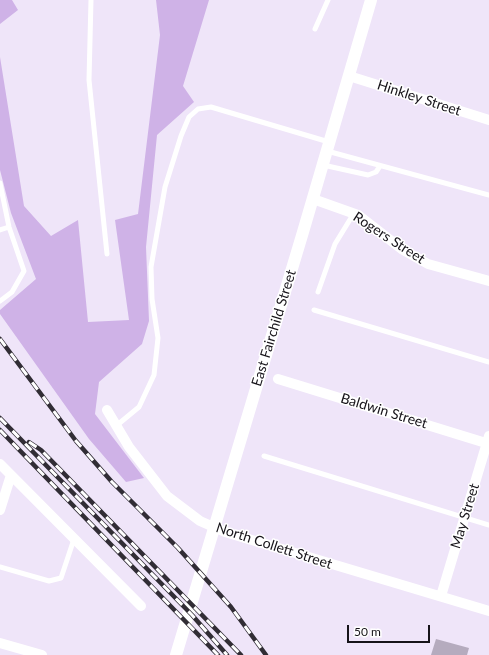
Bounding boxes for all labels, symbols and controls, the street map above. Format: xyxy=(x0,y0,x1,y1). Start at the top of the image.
street label: Hinkley Street xyxy=(375,77,463,119)
street label: Rogers Street xyxy=(350,209,428,267)
street label: East Fairchild Street xyxy=(248,268,300,388)
street label: Baldwin Street xyxy=(339,390,429,432)
street label: May Street xyxy=(447,481,483,551)
street label: North Collett Street xyxy=(214,519,334,573)
scale bar xyxy=(349,617,432,643)
text: 50 m xyxy=(354,624,381,639)

